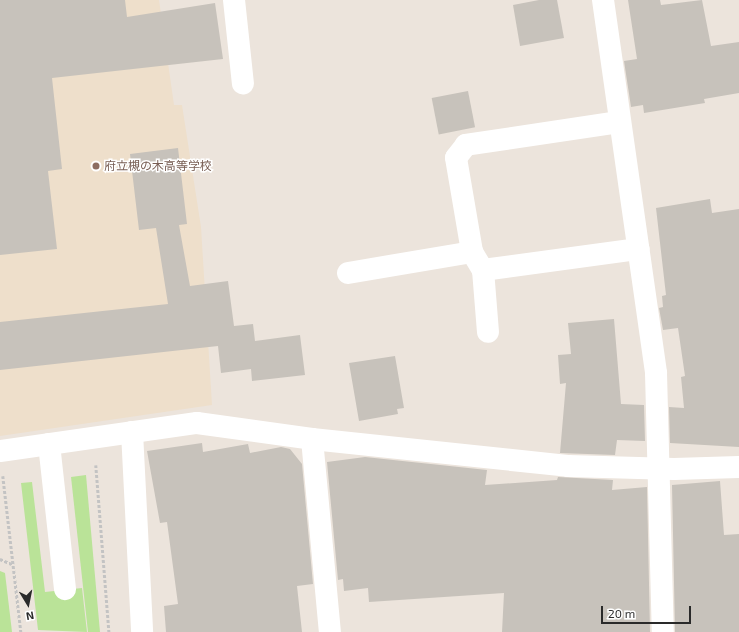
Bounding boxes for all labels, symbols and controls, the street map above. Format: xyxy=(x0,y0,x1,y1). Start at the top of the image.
place label: 府立槻の木高等学校 xyxy=(104,159,212,173)
marker: 府立槻の木高等学校 xyxy=(91,161,101,171)
north arrow xyxy=(8,584,48,624)
scale bar xyxy=(603,598,693,624)
text: 20 m xyxy=(608,606,635,620)
text: N xyxy=(25,609,35,623)

